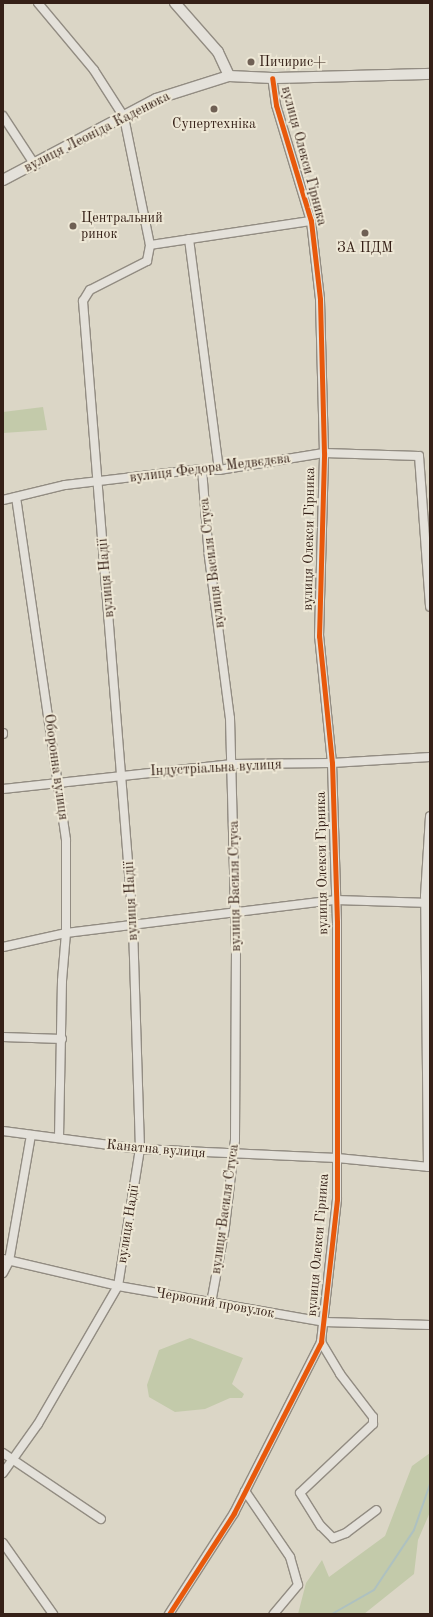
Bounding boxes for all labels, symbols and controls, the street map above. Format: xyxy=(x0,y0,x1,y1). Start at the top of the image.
place label: Пичирис+ xyxy=(259,54,326,70)
marker: Пичирис+ xyxy=(246,57,256,67)
street label: вулиця Олекси Гірника xyxy=(277,85,331,227)
street label: вулиця Леоніда Каденюка xyxy=(21,88,173,176)
marker: Супертехніка xyxy=(209,104,219,114)
place label: Супертехніка xyxy=(172,116,256,132)
place label: Центральний ринок xyxy=(81,210,163,242)
marker: Центральний ринок xyxy=(68,221,78,231)
marker: ЗА ПДМ xyxy=(360,228,370,238)
place label: ЗА ПДМ xyxy=(337,240,393,256)
street label: вулиця Федора Медвєдєва xyxy=(129,450,291,486)
street label: вулиця Олекси Гірника xyxy=(299,467,319,611)
street label: вулиця Василя Стуса xyxy=(196,497,228,629)
street label: вулиця Надії xyxy=(94,538,118,618)
street label: Оборонна вулиця xyxy=(40,713,72,821)
street label: Індустріальна вулиця xyxy=(150,756,282,780)
street label: вулиця Олекси Гірника xyxy=(312,791,332,935)
street label: вулиця Василя Стуса xyxy=(225,820,245,952)
street label: вулиця Надії xyxy=(121,861,141,941)
street label: Канатна вулиця xyxy=(106,1136,206,1162)
street label: вулиця Василя Стуса xyxy=(208,1143,242,1275)
street label: вулиця Олекси Гірника xyxy=(303,1173,333,1317)
street label: вулиця Надії xyxy=(113,1183,143,1265)
street label: Червоний провулок xyxy=(154,1284,276,1322)

